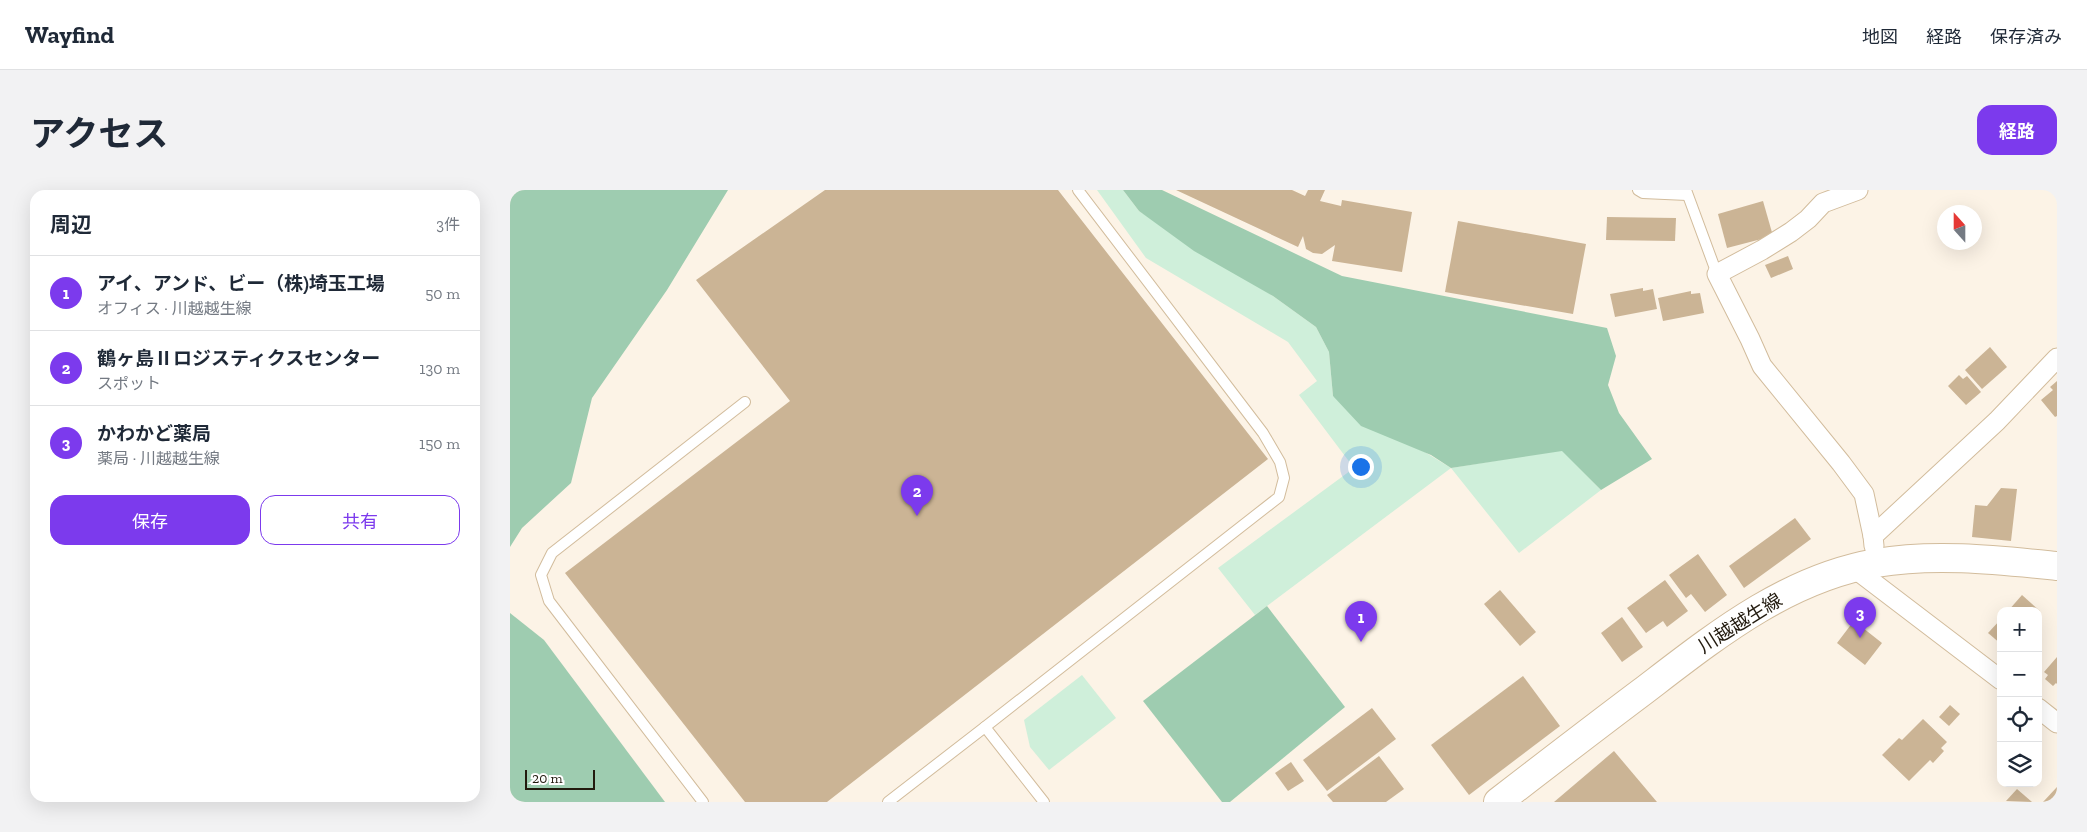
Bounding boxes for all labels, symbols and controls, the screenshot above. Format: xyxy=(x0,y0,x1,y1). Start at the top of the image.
text: Wayfind xyxy=(25,20,114,49)
text: 地図 xyxy=(1862,26,1898,48)
text: 経路 xyxy=(1926,26,1962,48)
text: 保存済み xyxy=(1990,26,2062,48)
button: 経路 xyxy=(1977,105,2057,155)
text: アクセス xyxy=(30,113,168,155)
north arrow xyxy=(1937,205,1982,250)
text: 周辺 xyxy=(50,212,92,237)
text: 3件 xyxy=(436,215,460,234)
text: アイ、アンド、ビー（株)埼玉工場 xyxy=(97,272,385,295)
text: 1 xyxy=(63,284,69,303)
text: 50 m xyxy=(425,284,460,303)
text: オフィス · 川越越生線 xyxy=(97,299,251,318)
text: 鶴ヶ島Ⅱロジスティクスセンター xyxy=(97,347,380,370)
text: 2 xyxy=(62,359,70,378)
text: 130 m xyxy=(419,359,460,378)
text: スポット xyxy=(97,374,161,393)
text: かわかど薬局 xyxy=(97,422,211,445)
text: 3 xyxy=(62,434,70,453)
text: 150 m xyxy=(419,434,460,453)
text: 薬局 · 川越越生線 xyxy=(97,449,220,468)
your location xyxy=(1348,454,1374,480)
pin: 2 xyxy=(901,475,933,516)
button: 保存 xyxy=(50,495,250,545)
button: 共有 xyxy=(260,495,460,545)
street label: 川越越生線 xyxy=(1694,588,1786,658)
pin: 3 xyxy=(1844,597,1876,638)
pin: 1 xyxy=(1345,601,1377,642)
map controls xyxy=(1997,607,2042,787)
button: + xyxy=(1997,607,2042,652)
button: − xyxy=(1997,652,2042,697)
button: locate xyxy=(1997,697,2042,742)
button: layers xyxy=(1997,742,2042,787)
scale bar xyxy=(525,767,595,790)
text: 20 m xyxy=(532,770,563,787)

